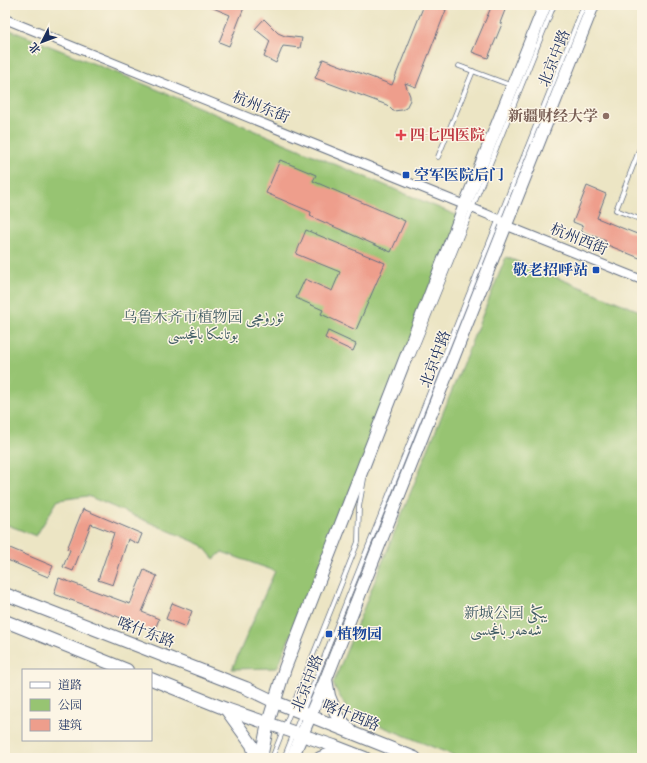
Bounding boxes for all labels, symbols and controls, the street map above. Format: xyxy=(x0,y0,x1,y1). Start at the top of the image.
north arrow xyxy=(22,22,62,62)
street label: 北京中路 xyxy=(534,27,574,89)
text: 北 xyxy=(26,40,43,57)
street label: 杭州东街 xyxy=(230,87,292,127)
place label: 新疆财经大学 xyxy=(508,107,598,125)
marker: 新疆财经大学 xyxy=(601,111,611,121)
place label: 四七四医院 xyxy=(410,126,485,144)
marker: 四七四医院 xyxy=(395,129,407,141)
place label: 空军医院后门 xyxy=(414,166,504,184)
marker: 空军医院后门 xyxy=(401,170,411,180)
street label: 杭州西街 xyxy=(548,219,610,259)
place label: 敬老招呼站 xyxy=(513,261,588,279)
marker: 敬老招呼站 xyxy=(591,265,601,275)
park label: 乌鲁木齐市植物园 ئۈرۈمچى بوتانىكا باغچىسى xyxy=(122,308,284,345)
street label: 北京中路 xyxy=(416,328,454,390)
park label: 新城公园 يېڭى شەھەر باغچىسى xyxy=(464,604,548,641)
street label: 喀什东路 xyxy=(115,613,177,651)
place label: 植物园 xyxy=(337,625,382,643)
marker: 植物园 xyxy=(324,629,334,639)
street label: 北京中路 xyxy=(287,652,327,714)
legend xyxy=(22,669,152,741)
text: 道路 xyxy=(58,678,82,692)
street label: 喀什西路 xyxy=(320,695,382,735)
text: 公园 xyxy=(58,698,82,712)
text: 建筑 xyxy=(58,718,82,732)

